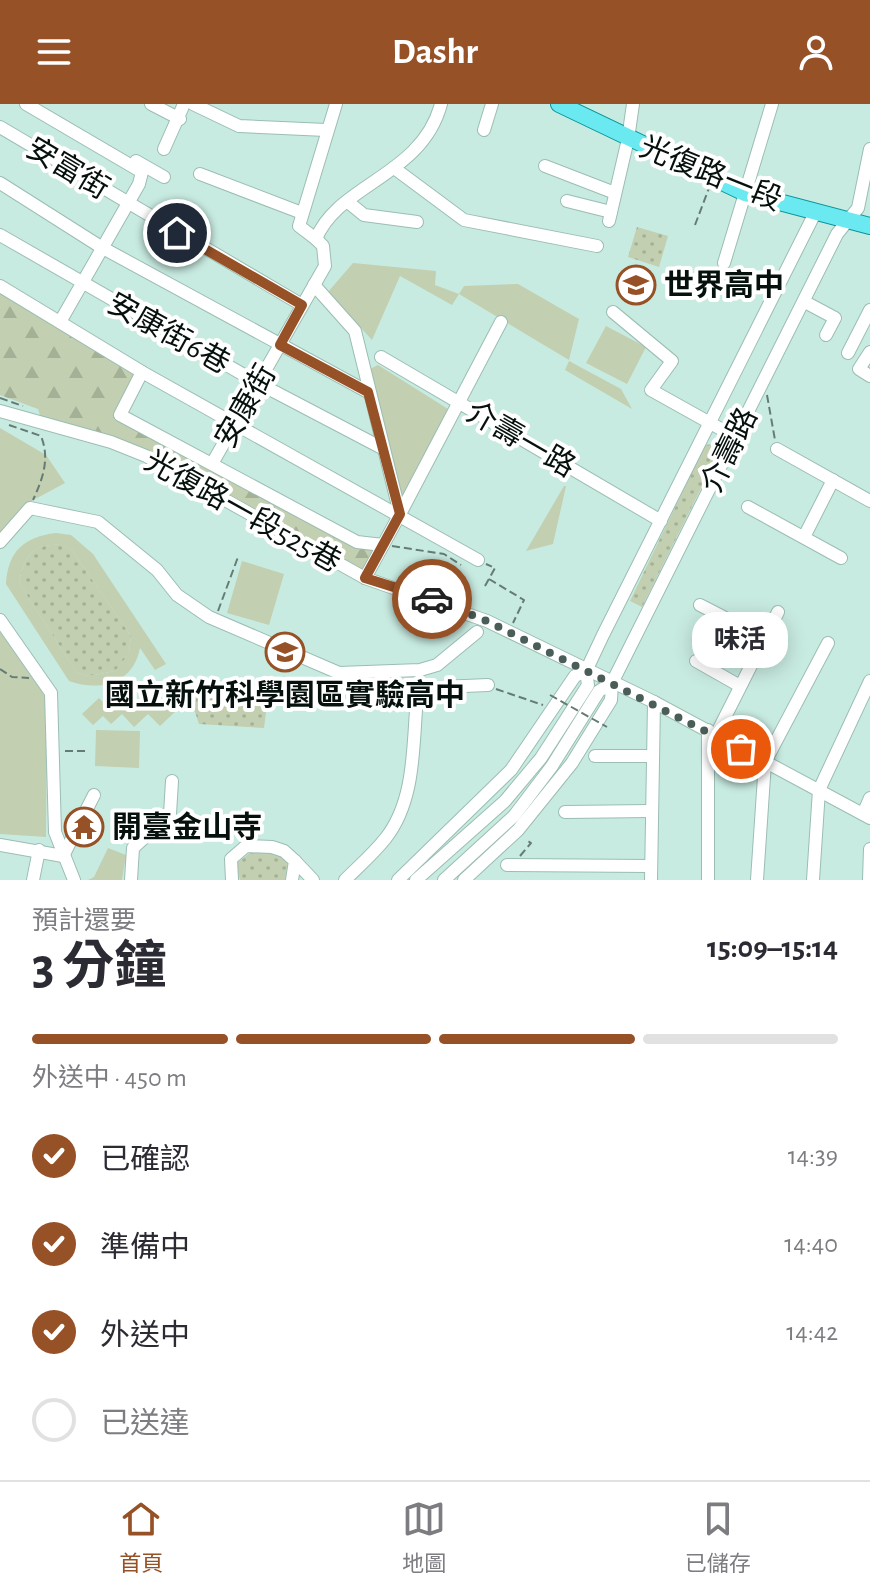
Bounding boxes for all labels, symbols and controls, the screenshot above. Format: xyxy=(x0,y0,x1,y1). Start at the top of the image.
icon: menu xyxy=(32,30,76,74)
icon: person xyxy=(794,30,838,74)
text: Dashr xyxy=(392,34,478,70)
street label: 光復路一段 xyxy=(635,130,787,216)
street label: 安富街 xyxy=(21,131,115,205)
pin xyxy=(143,199,211,267)
icon: home xyxy=(155,211,199,255)
school or university icon: 世界高中 xyxy=(615,264,657,306)
place label: 世界高中 xyxy=(664,269,784,301)
street label: 安康街6巷 xyxy=(103,286,235,380)
street label: 安康街 xyxy=(209,359,281,453)
street label: 介壽一路 xyxy=(461,395,581,483)
street label: 介壽路 xyxy=(695,403,763,497)
street label: 光復路一段525巷 xyxy=(140,444,346,578)
courier xyxy=(392,559,472,639)
icon: car xyxy=(410,577,454,621)
callout: 味活 xyxy=(693,613,789,669)
text: 味活 xyxy=(714,627,766,653)
school or university icon: 國立新竹科學園區實驗高中 xyxy=(264,631,306,673)
place label: 國立新竹科學園區實驗高中 xyxy=(105,679,465,711)
pin xyxy=(707,715,775,783)
icon: bag xyxy=(719,727,763,771)
temple icon: 開臺金山寺 xyxy=(63,806,105,848)
place label: 開臺金山寺 xyxy=(112,811,262,843)
text: 預計還要 xyxy=(32,908,136,934)
text: 15:09–15:14 xyxy=(707,933,838,963)
text: 3 分鐘 xyxy=(32,941,166,993)
text: 外送中 · 450 m xyxy=(32,1065,187,1091)
icon: check xyxy=(32,1134,76,1178)
text: 14:39 xyxy=(788,1143,838,1169)
text: 已確認 xyxy=(100,1145,190,1175)
icon: check xyxy=(32,1222,76,1266)
text: 14:40 xyxy=(784,1231,838,1257)
text: 準備中 xyxy=(100,1233,190,1263)
icon: check xyxy=(32,1310,76,1354)
text: 14:42 xyxy=(786,1319,838,1345)
text: 外送中 xyxy=(100,1321,190,1351)
text: 已送達 xyxy=(100,1409,190,1439)
tab: 首頁 xyxy=(119,1497,163,1577)
tab: 地圖 xyxy=(402,1497,446,1577)
tab: 已儲存 xyxy=(685,1497,751,1577)

